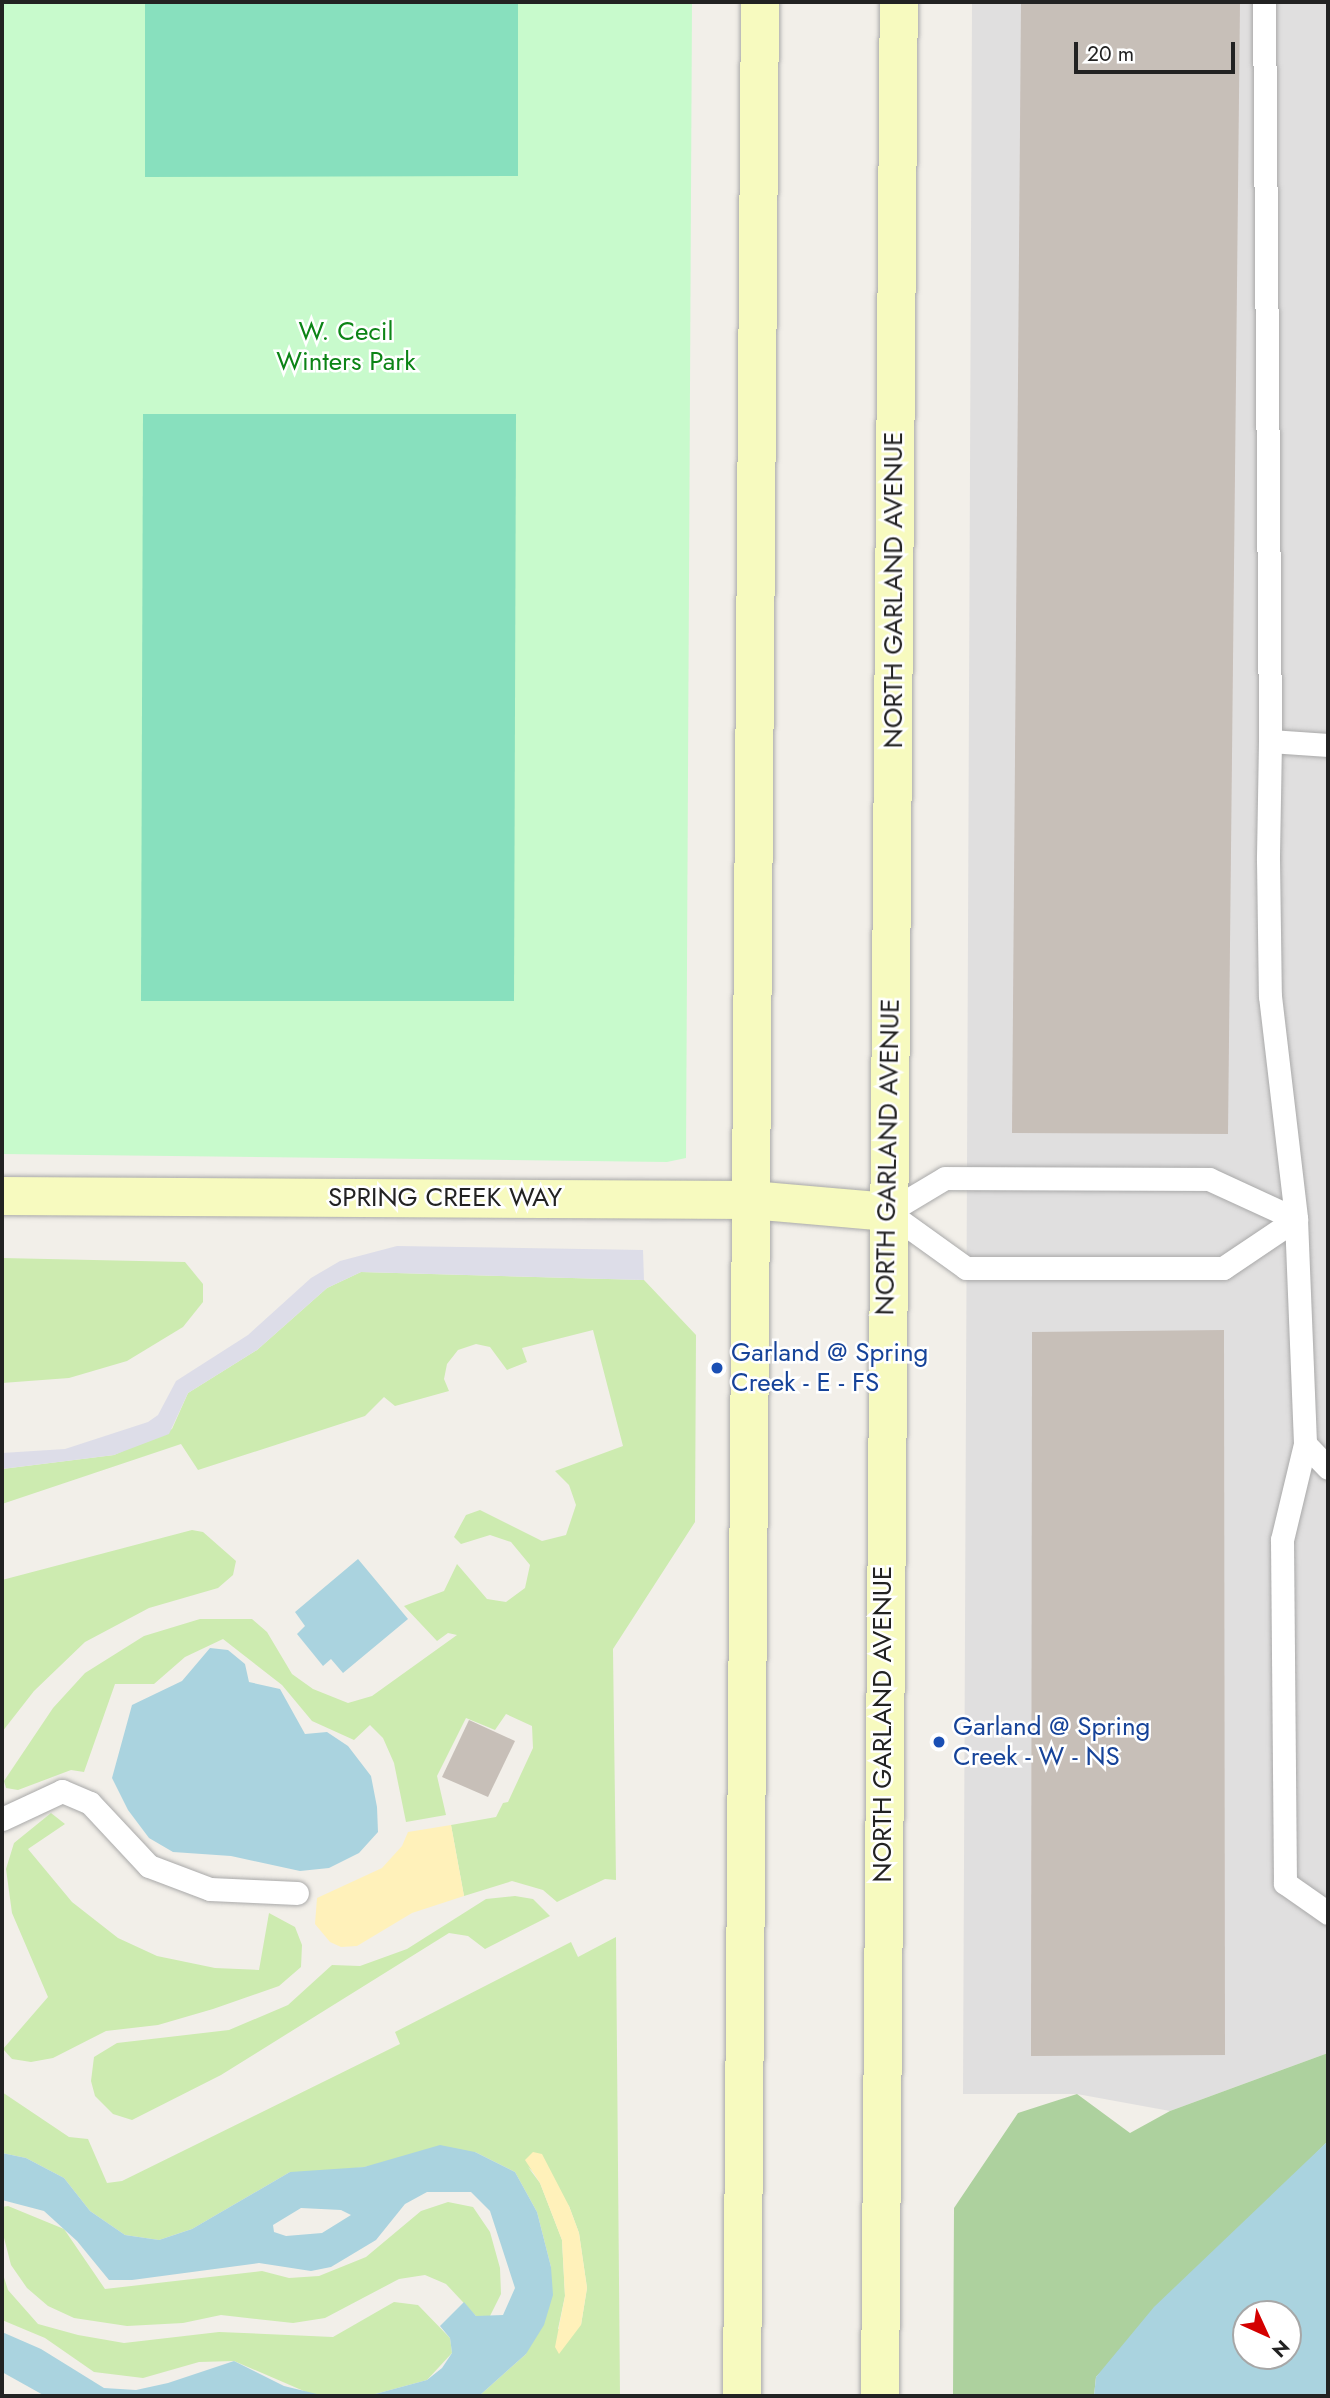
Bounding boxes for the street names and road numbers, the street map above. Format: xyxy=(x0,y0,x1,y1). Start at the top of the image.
street label: NORTH GARLAND AVENUE xyxy=(878,432,910,748)
street label: NORTH GARLAND AVENUE xyxy=(870,998,906,1316)
street label: SPRING CREEK WAY xyxy=(328,1182,562,1214)
street label: NORTH GARLAND AVENUE xyxy=(867,1566,899,1882)

